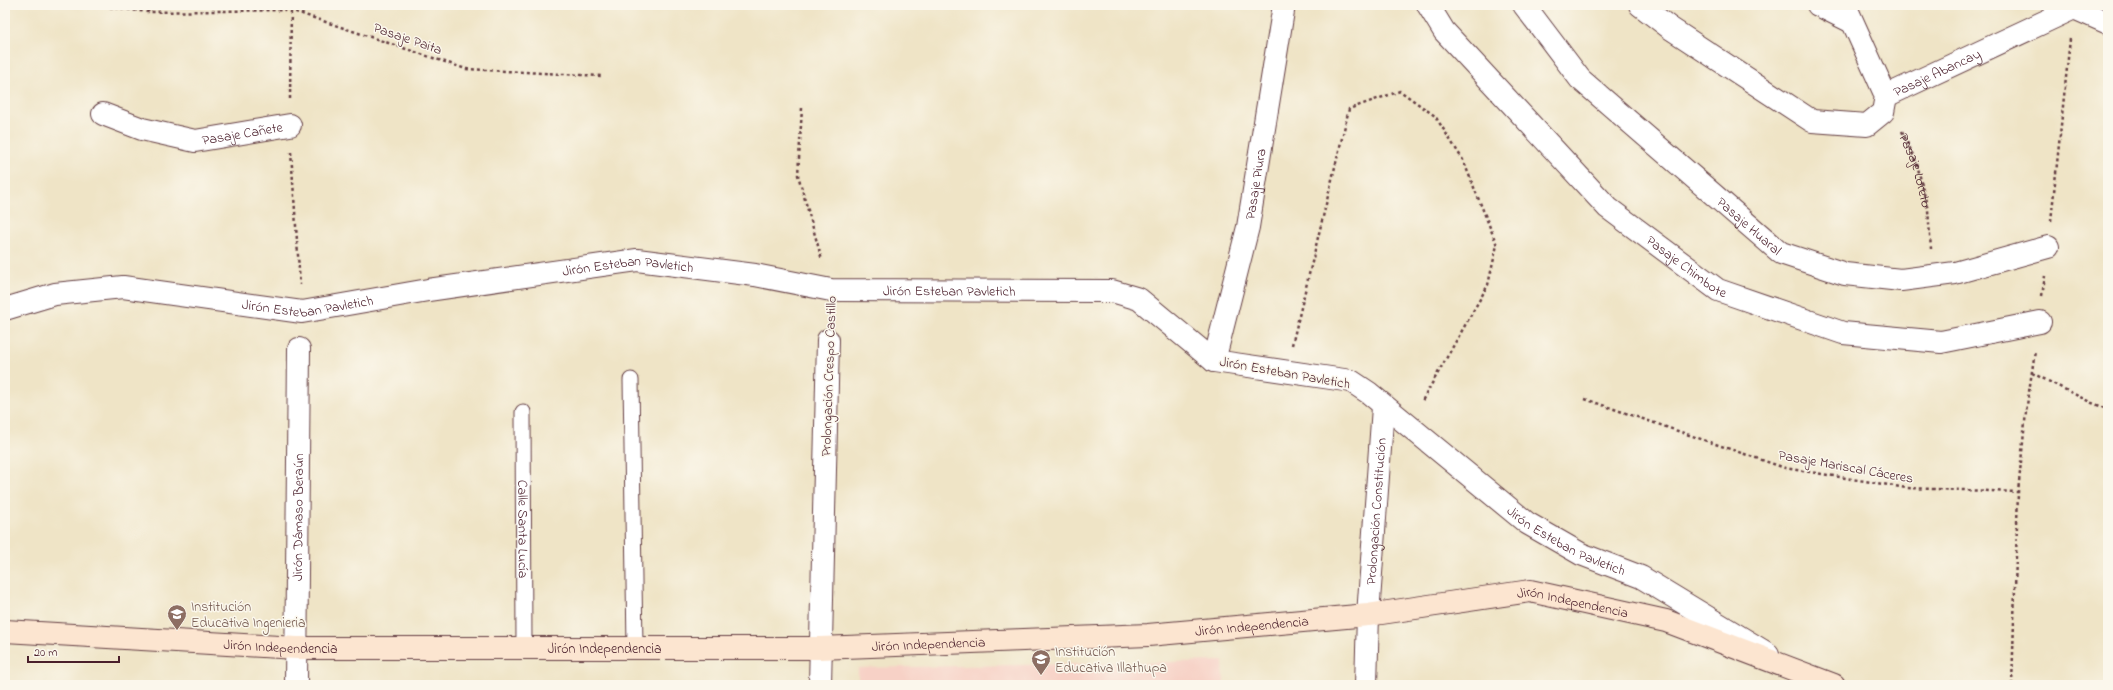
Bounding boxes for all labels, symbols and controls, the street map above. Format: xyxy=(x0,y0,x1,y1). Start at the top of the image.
street label: Pasaje Paita xyxy=(370,18,445,61)
street label: Pasaje Abancay xyxy=(1890,44,1985,103)
street label: Pasaje Cañete xyxy=(200,117,285,152)
street label: Pasaje Loreto xyxy=(1892,130,1936,210)
street label: Pasaje Piura xyxy=(1240,147,1273,221)
street label: Pasaje Huaral xyxy=(1711,193,1786,261)
street label: Pasaje Chimbote xyxy=(1641,231,1730,304)
street label: Jirón Esteban Pavletich xyxy=(561,251,695,283)
street label: Jirón Esteban Pavletich xyxy=(883,281,1015,303)
street label: Jirón Esteban Pavletich xyxy=(240,291,375,324)
street label: Prolongación Crespo Castillo xyxy=(816,295,844,457)
street label: Jirón Esteban Pavletich xyxy=(1218,352,1352,395)
street label: Prolongación Constitución xyxy=(1361,437,1393,586)
street label: Pasaje Mariscal Cáceres xyxy=(1777,445,1915,490)
street label: Jirón Dámaso Beraún xyxy=(288,453,310,581)
street label: Calle Santa Lucía xyxy=(511,480,533,578)
street label: Jirón Esteban Pavletich xyxy=(1502,501,1628,582)
street label: Jirón Independencia xyxy=(1515,582,1630,624)
place label: Institución Educativa Ingenieria xyxy=(191,597,306,635)
school or university icon: Institución Educativa Ingenieria xyxy=(166,603,188,631)
street label: Jirón Independencia xyxy=(1194,611,1310,643)
street label: Jirón Independencia xyxy=(871,632,986,658)
street label: Jirón Independencia xyxy=(223,635,337,660)
scale bar xyxy=(28,638,119,664)
street label: Jirón Independencia xyxy=(548,639,661,660)
place label: Institución Educativa Illathupa xyxy=(1055,642,1167,679)
text: 20 m xyxy=(34,644,57,662)
school or university icon: Institución Educativa Illathupa xyxy=(1030,648,1052,676)

